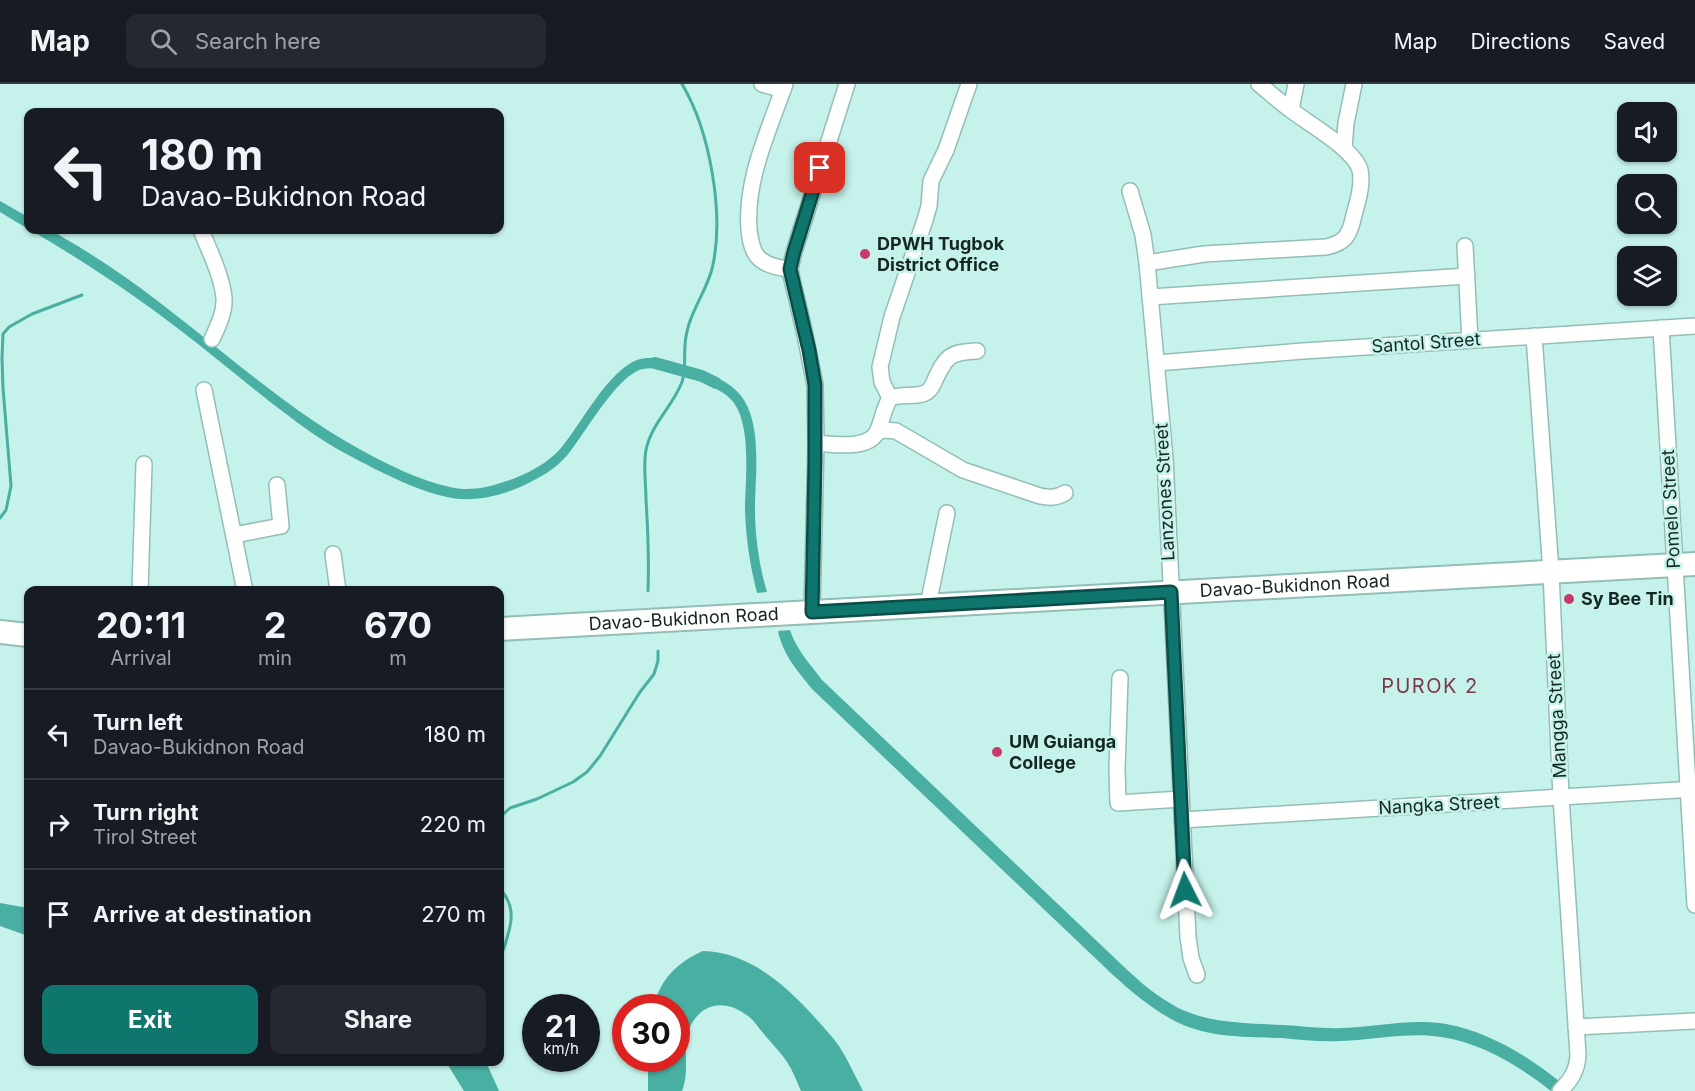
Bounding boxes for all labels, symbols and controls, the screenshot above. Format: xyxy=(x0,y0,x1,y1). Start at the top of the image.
search box xyxy=(126,14,546,68)
text: Map xyxy=(30,24,90,58)
icon: search xyxy=(147,25,180,58)
text: Search here xyxy=(195,28,321,54)
text: Map xyxy=(1394,29,1437,54)
text: Directions xyxy=(1470,29,1571,54)
text: Saved xyxy=(1604,29,1665,54)
map controls xyxy=(1617,102,1677,306)
button: sound xyxy=(1617,102,1677,162)
text: 180 m xyxy=(141,129,263,180)
icon: left xyxy=(42,132,120,210)
pin xyxy=(794,142,845,193)
icon: arrive xyxy=(803,151,836,184)
button: search xyxy=(1617,174,1677,234)
text: Davao-Bukidnon Road xyxy=(141,180,426,213)
place label: DPWH Tugbok District Office xyxy=(877,233,1005,275)
button: layers xyxy=(1617,246,1677,306)
marker: DPWH Tugbok District Office xyxy=(858,247,872,261)
street label: Santol Street xyxy=(1371,328,1481,357)
street label: Lanzones Street xyxy=(1150,423,1179,561)
street label: Pomelo Street xyxy=(1657,449,1684,569)
street label: Davao-Bukidnon Road xyxy=(1199,570,1390,601)
place label: Sy Bee Tin xyxy=(1581,588,1674,609)
marker: Sy Bee Tin xyxy=(1562,592,1576,606)
text: 20:11 xyxy=(96,603,186,647)
text: 2 xyxy=(264,603,286,647)
text: 670 xyxy=(364,603,432,647)
street label: Davao-Bukidnon Road xyxy=(588,603,779,634)
text: Arrival xyxy=(110,646,172,670)
text: min xyxy=(258,646,292,670)
text: m xyxy=(389,646,407,670)
street label: Mangga Street xyxy=(1543,653,1570,779)
district label: PUROK 2 xyxy=(1381,674,1479,698)
text: Turn left xyxy=(93,709,183,735)
icon: left xyxy=(42,718,75,751)
text: 180 m xyxy=(424,721,486,747)
place label: UM Guianga College xyxy=(1009,731,1116,773)
text: Davao-Bukidnon Road xyxy=(93,735,304,759)
marker: UM Guianga College xyxy=(990,745,1004,759)
street label: Nangka Street xyxy=(1378,791,1500,818)
text: Turn right xyxy=(93,799,199,825)
icon: right xyxy=(42,808,75,841)
text: 220 m xyxy=(420,811,486,837)
text: Tirol Street xyxy=(93,825,197,849)
position arrow xyxy=(1153,858,1217,922)
icon: arrive xyxy=(42,898,75,931)
text: Arrive at destination xyxy=(93,901,312,927)
text: 270 m xyxy=(421,901,486,927)
button: Exit xyxy=(42,985,258,1054)
button: Share xyxy=(270,985,486,1054)
speed limit sign: 30 xyxy=(612,994,690,1072)
text: 21 xyxy=(545,1008,577,1044)
text: km/h xyxy=(543,1039,579,1058)

